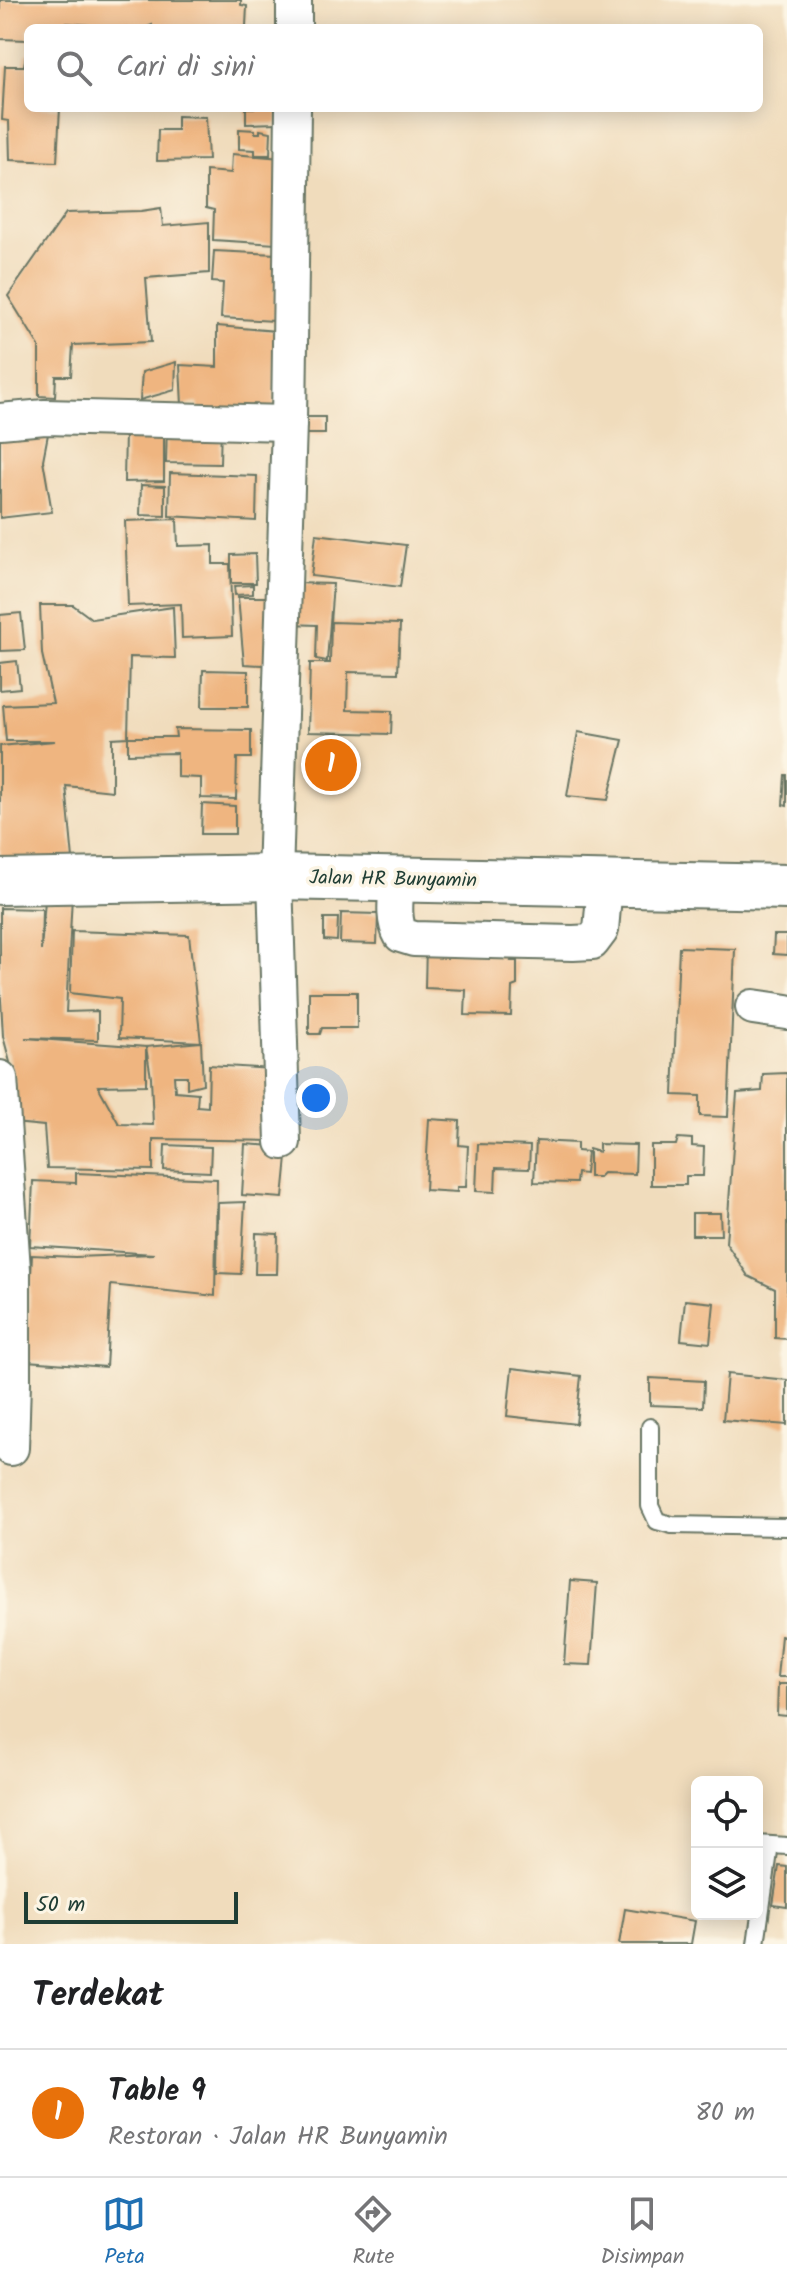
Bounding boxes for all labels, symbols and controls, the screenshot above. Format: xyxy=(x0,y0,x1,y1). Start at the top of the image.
search box xyxy=(24,24,763,112)
text: Cari di sini xyxy=(116,44,254,92)
icon: search xyxy=(52,46,96,90)
pin: 1 xyxy=(305,735,357,795)
street label: Jalan HR Bunyamin xyxy=(309,863,477,897)
your location xyxy=(296,1078,336,1118)
map controls xyxy=(691,1776,763,1920)
button: locate xyxy=(691,1776,763,1848)
button: layers xyxy=(691,1848,763,1920)
scale bar xyxy=(24,1888,238,1924)
text: 50 m xyxy=(36,1888,85,1923)
text: Terdekat xyxy=(32,1969,164,2023)
text: Table 9 xyxy=(108,2068,206,2116)
text: 1 xyxy=(54,2092,62,2134)
text: 80 m xyxy=(695,2092,755,2134)
text: Restoran · Jalan HR Bunyamin xyxy=(108,2116,448,2158)
tab: Peta xyxy=(102,2192,146,2275)
tab: Rute xyxy=(351,2192,395,2275)
tab: Disimpan xyxy=(600,2192,684,2275)

